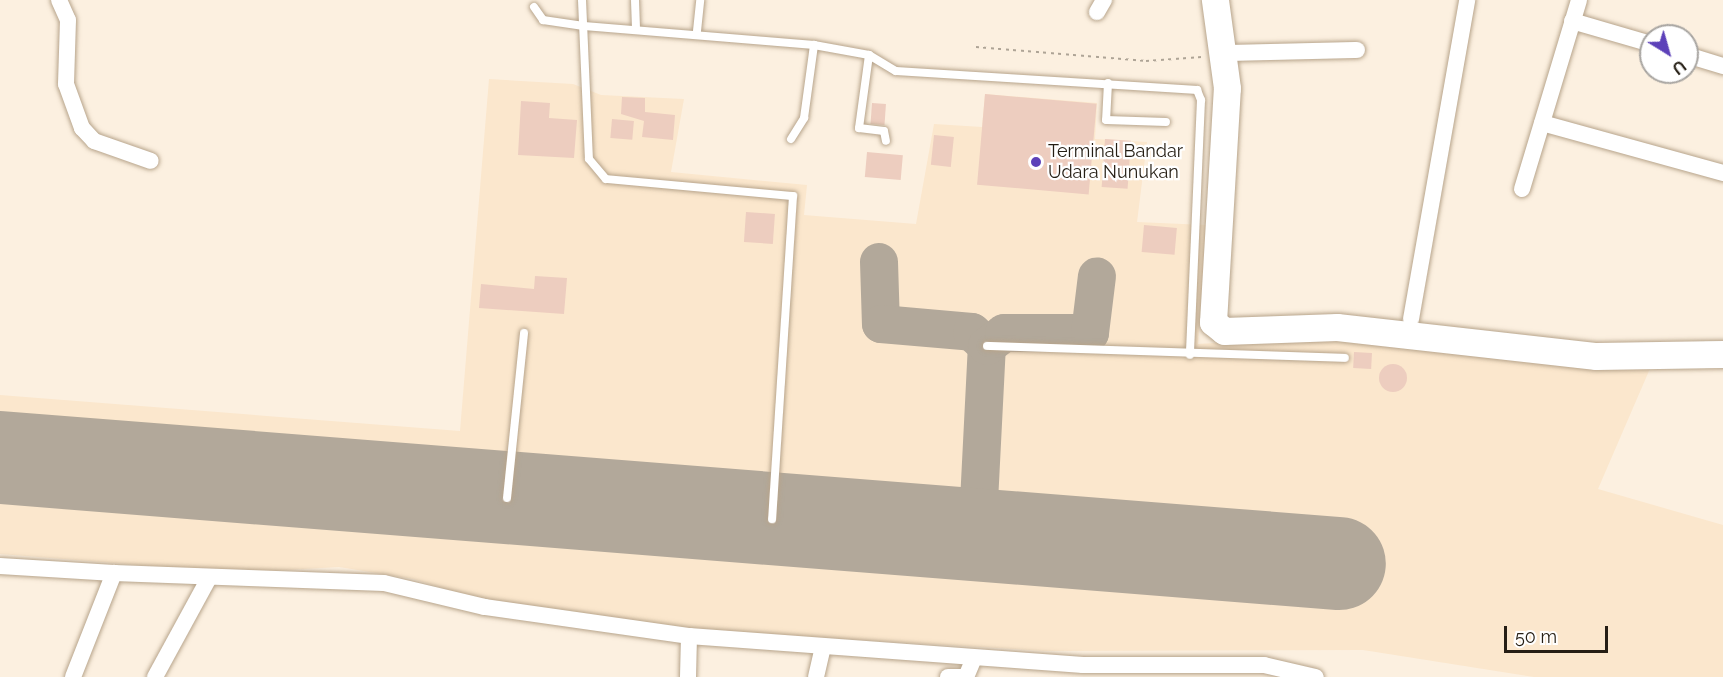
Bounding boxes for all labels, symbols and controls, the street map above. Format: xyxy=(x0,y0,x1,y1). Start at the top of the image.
north arrow xyxy=(1639,24,1699,84)
text: U xyxy=(1668,56,1689,78)
place label: Terminal Bandar Udara Nunukan xyxy=(1048,141,1184,184)
marker: Terminal Bandar Udara Nunukan xyxy=(1029,155,1043,169)
scale bar xyxy=(1507,614,1610,652)
text: 50 m xyxy=(1515,626,1557,647)

